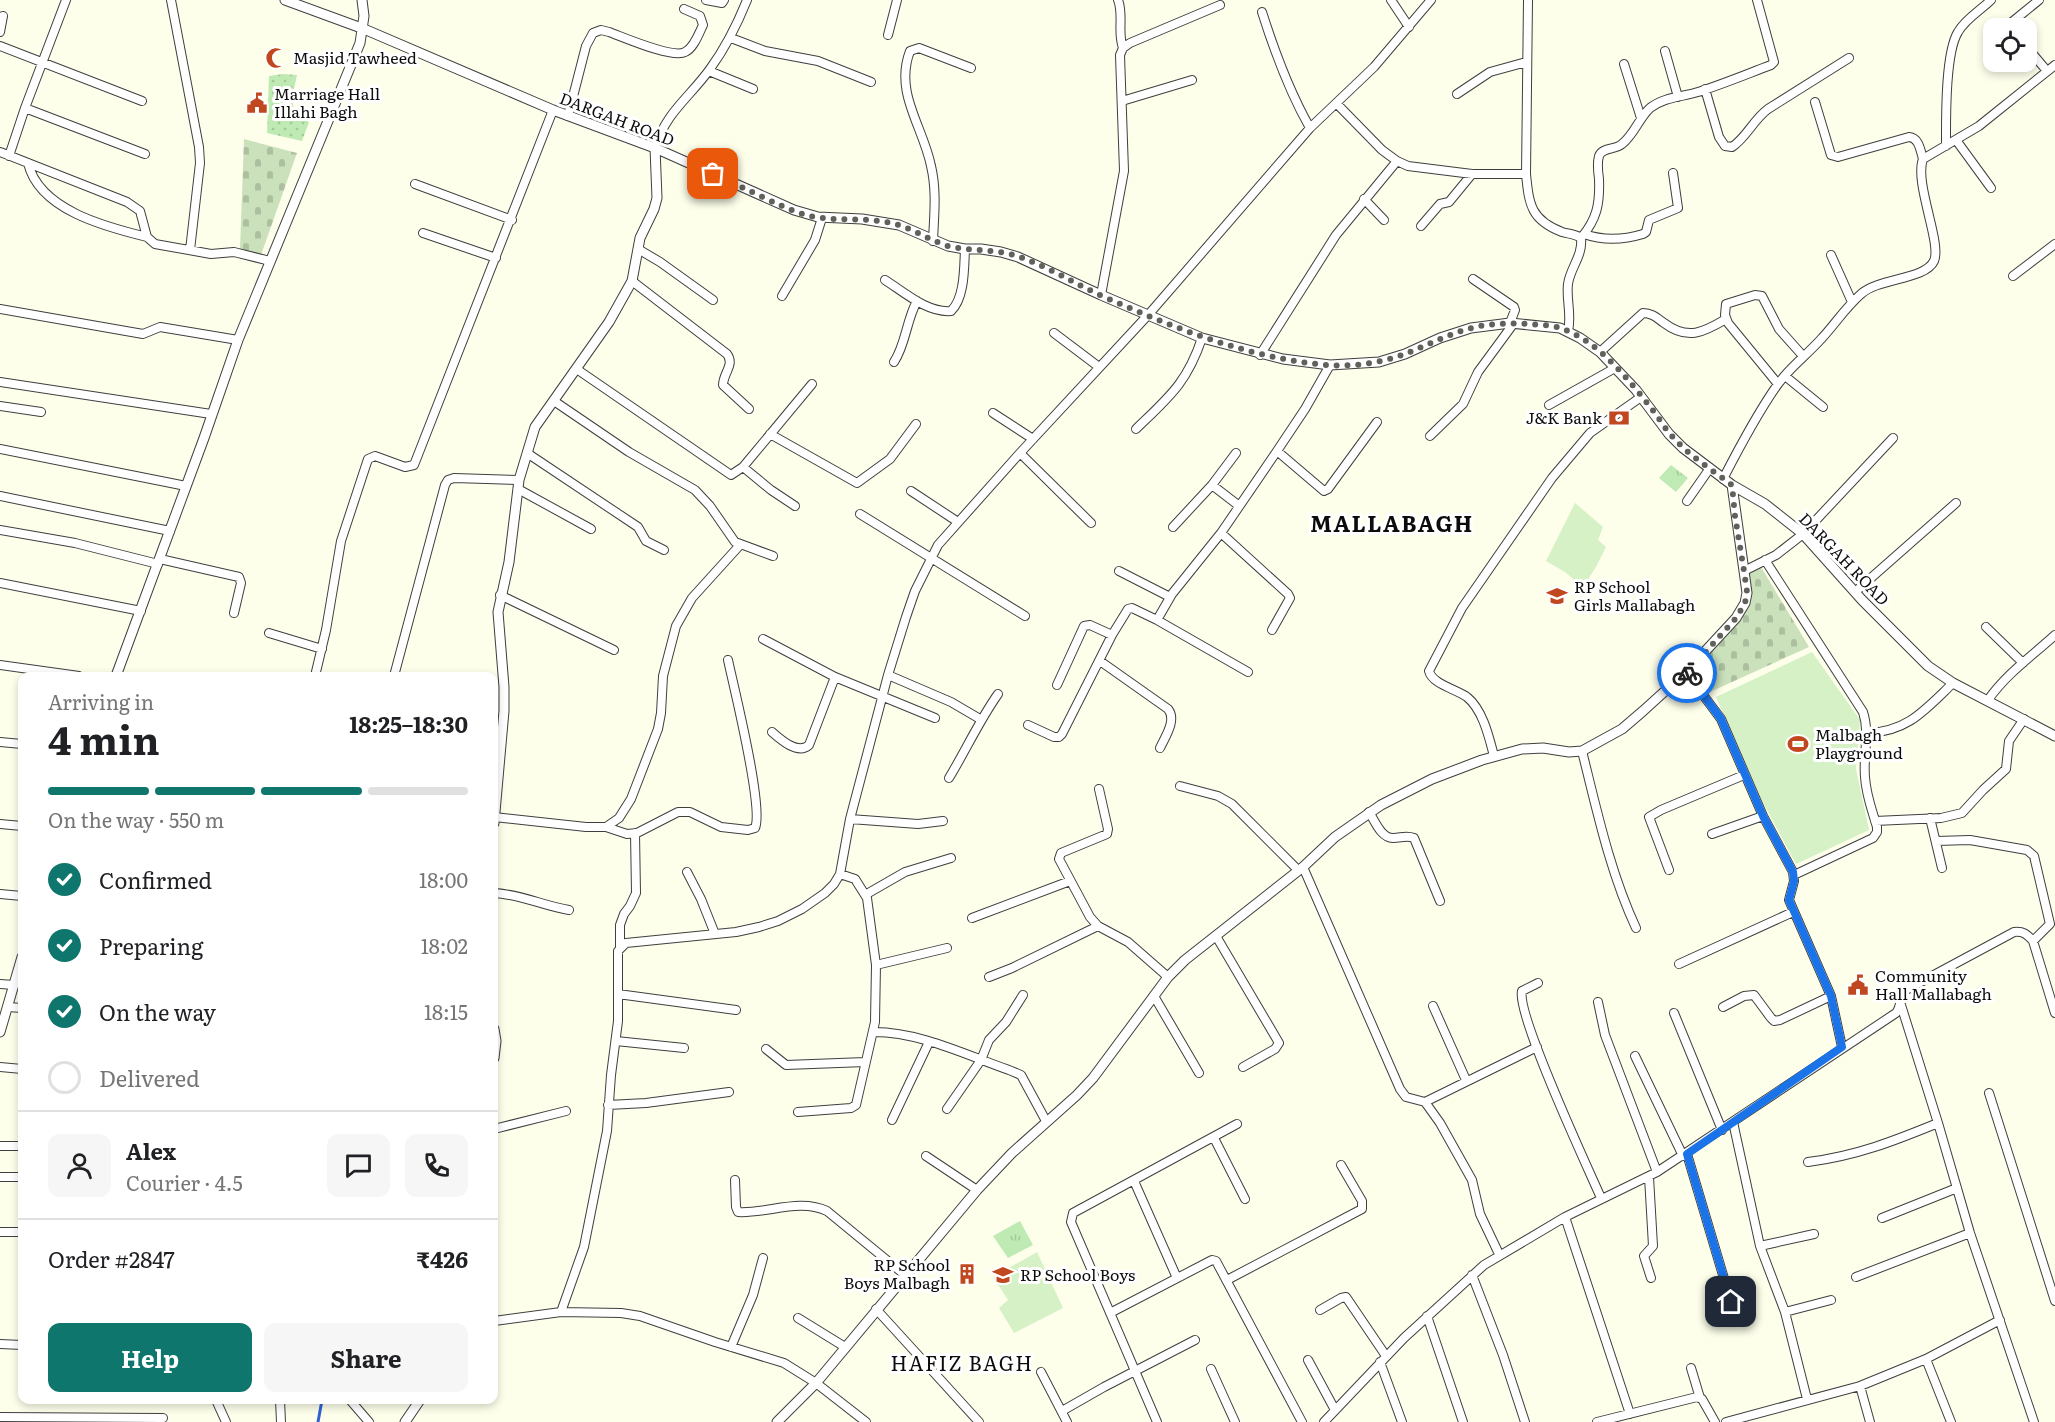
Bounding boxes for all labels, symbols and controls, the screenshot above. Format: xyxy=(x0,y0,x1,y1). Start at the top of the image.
map controls xyxy=(1983,18,2037,72)
button: locate xyxy=(1983,18,2037,72)
place label: Masjid Tawheed xyxy=(293,45,417,69)
mosque icon: Masjid Tawheed xyxy=(264,46,288,70)
place label: Marriage Hall Illahi Bagh xyxy=(274,81,380,123)
street label: DARGAH ROAD xyxy=(557,85,678,151)
public building icon: Marriage Hall Illahi Bagh xyxy=(245,91,269,115)
pin xyxy=(687,148,738,199)
icon: bag xyxy=(696,157,729,190)
place label: J&K Bank xyxy=(1526,405,1602,429)
bank icon: J&K Bank xyxy=(1607,406,1631,430)
district label: MALLABAGH xyxy=(1310,506,1474,539)
street label: DARGAH ROAD xyxy=(1794,506,1895,610)
place label: RP School Girls Mallabagh xyxy=(1574,574,1696,616)
school or university icon: RP School Girls Mallabagh xyxy=(1545,584,1569,608)
courier xyxy=(1657,643,1717,703)
icon: bike xyxy=(1671,657,1704,690)
text: Arriving in xyxy=(48,686,154,716)
text: 18:25–18:30 xyxy=(349,707,468,740)
text: 4 min xyxy=(48,709,160,767)
place label: Malbagh Playground xyxy=(1815,722,1903,764)
sports icon: Malbagh Playground xyxy=(1786,732,1810,756)
text: On the way · 550 m xyxy=(48,804,224,834)
icon: check xyxy=(48,863,81,896)
text: Confirmed xyxy=(99,863,212,896)
text: 18:00 xyxy=(419,864,468,894)
icon: check xyxy=(48,929,81,962)
text: Preparing xyxy=(99,929,203,962)
text: 18:02 xyxy=(421,930,468,960)
place label: Community Hall Mallabagh xyxy=(1875,963,1992,1005)
public building icon: Community Hall Mallabagh xyxy=(1846,973,1870,997)
icon: check xyxy=(48,995,81,1028)
text: On the way xyxy=(99,995,216,1028)
text: 18:15 xyxy=(424,996,468,1026)
text: Delivered xyxy=(99,1061,200,1094)
button: person xyxy=(48,1134,111,1197)
text: Alex xyxy=(126,1134,176,1167)
button: chat xyxy=(327,1134,390,1197)
button: phone xyxy=(405,1134,468,1197)
text: Courier · 4.5 xyxy=(126,1167,243,1197)
text: Order #2847 xyxy=(48,1242,175,1275)
text: ₹426 xyxy=(417,1242,468,1275)
place label: RP School Boys Malbagh xyxy=(844,1252,950,1294)
building icon: RP School Boys Malbagh xyxy=(955,1262,979,1286)
place label: RP School Boys xyxy=(1020,1262,1135,1286)
school or university icon: RP School Boys xyxy=(991,1263,1015,1287)
pin xyxy=(1705,1276,1756,1327)
icon: home xyxy=(1714,1285,1747,1318)
button: Help xyxy=(48,1323,252,1392)
button: Share xyxy=(264,1323,468,1392)
district label: HAFIZ BAGH xyxy=(890,1347,1034,1377)

